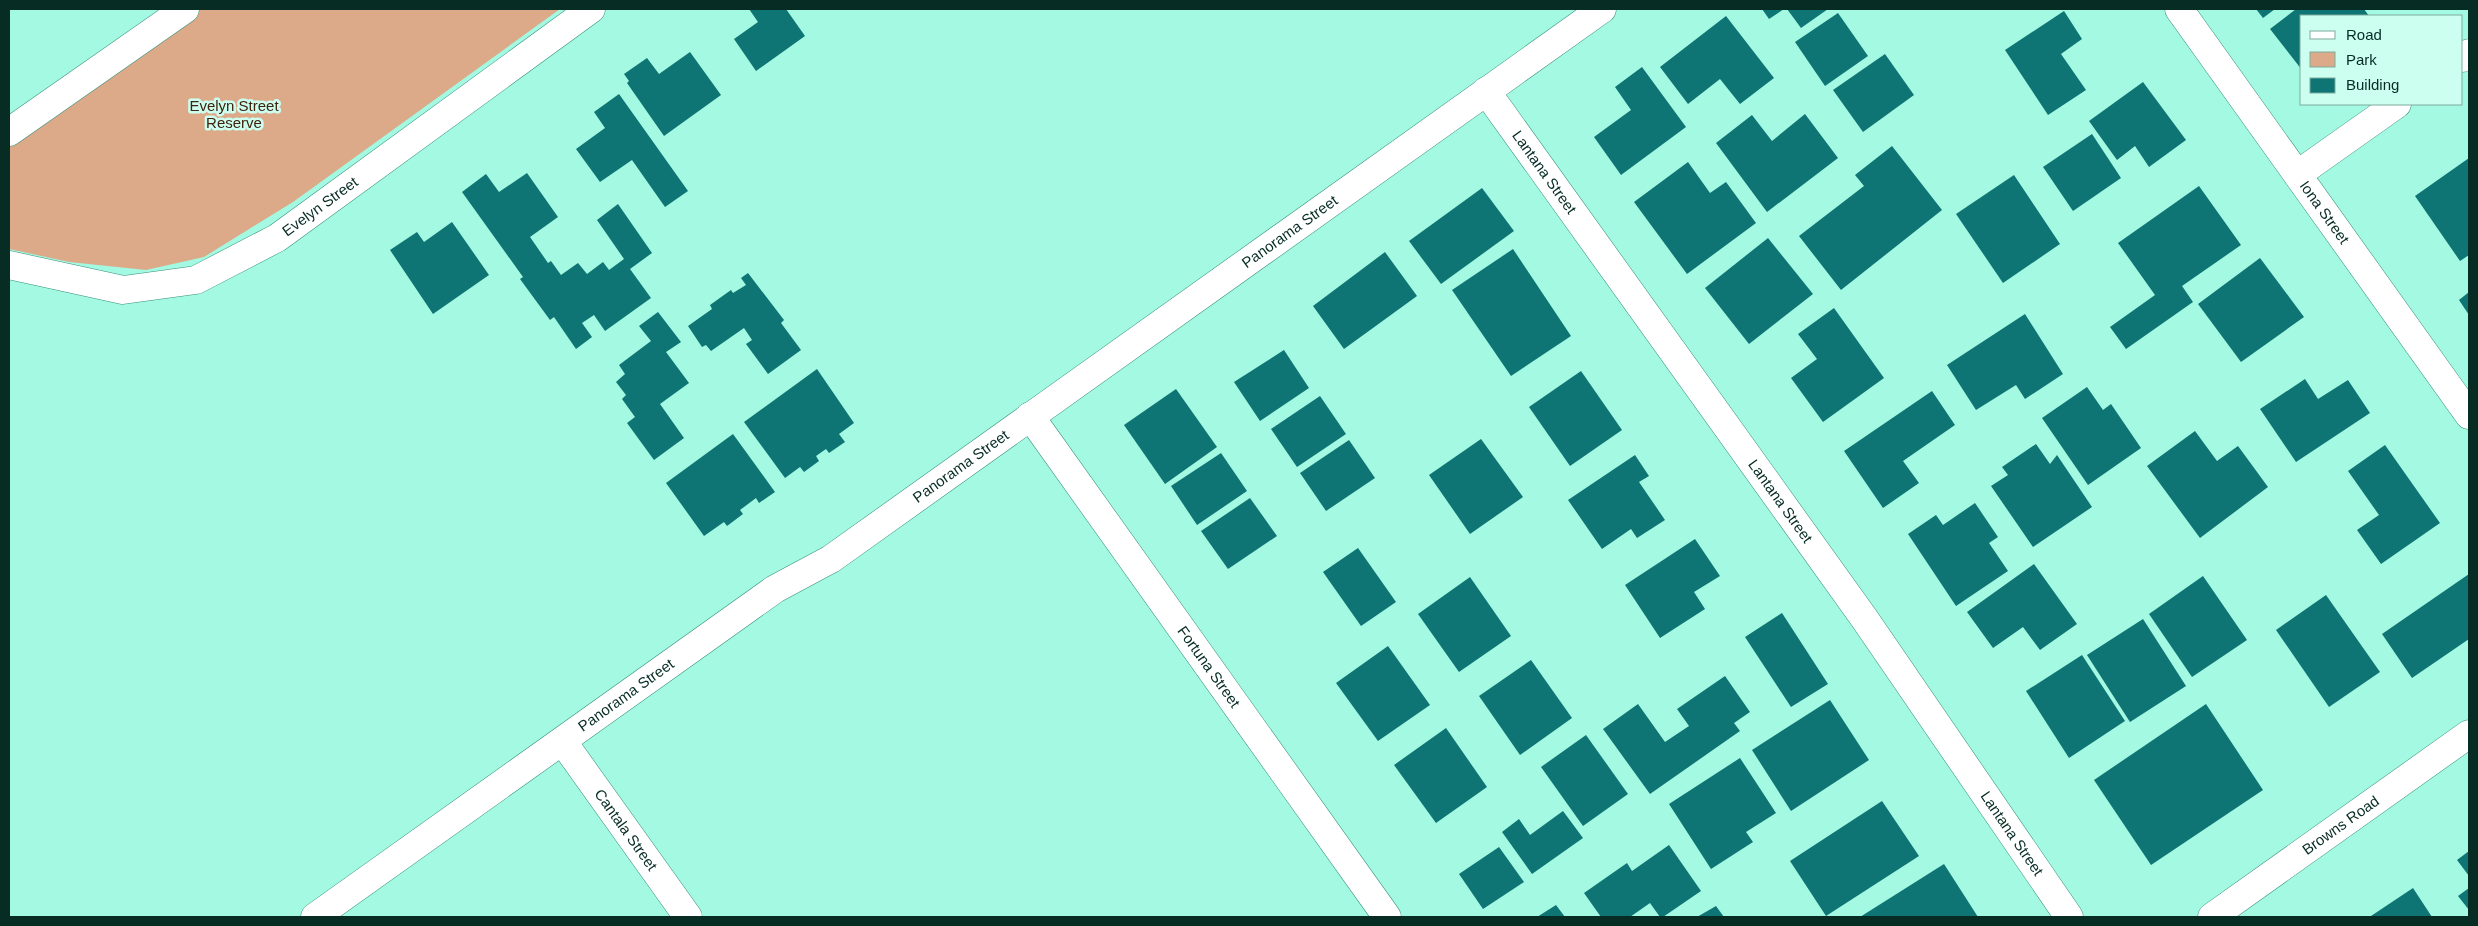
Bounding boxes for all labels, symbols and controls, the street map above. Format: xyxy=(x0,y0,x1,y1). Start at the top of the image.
legend xyxy=(2300,15,2463,105)
text: Road xyxy=(2346,26,2382,43)
text: Park xyxy=(2346,51,2377,68)
text: Building xyxy=(2346,76,2399,93)
park label: Evelyn Street Reserve xyxy=(189,97,279,131)
street label: Lantana Street xyxy=(1509,127,1581,218)
street label: Evelyn Street xyxy=(279,172,362,239)
street label: Iona Street xyxy=(2296,177,2353,248)
street label: Panorama Street xyxy=(1238,191,1341,271)
street label: Panorama Street xyxy=(909,426,1012,506)
street label: Lantana Street xyxy=(1745,456,1817,547)
street label: Fortuna Street xyxy=(1174,623,1244,711)
street label: Panorama Street xyxy=(575,654,678,735)
street label: Cantala Street xyxy=(591,786,661,874)
street label: Lantana Street xyxy=(1977,788,2048,879)
street label: Browns Road xyxy=(2299,792,2382,858)

